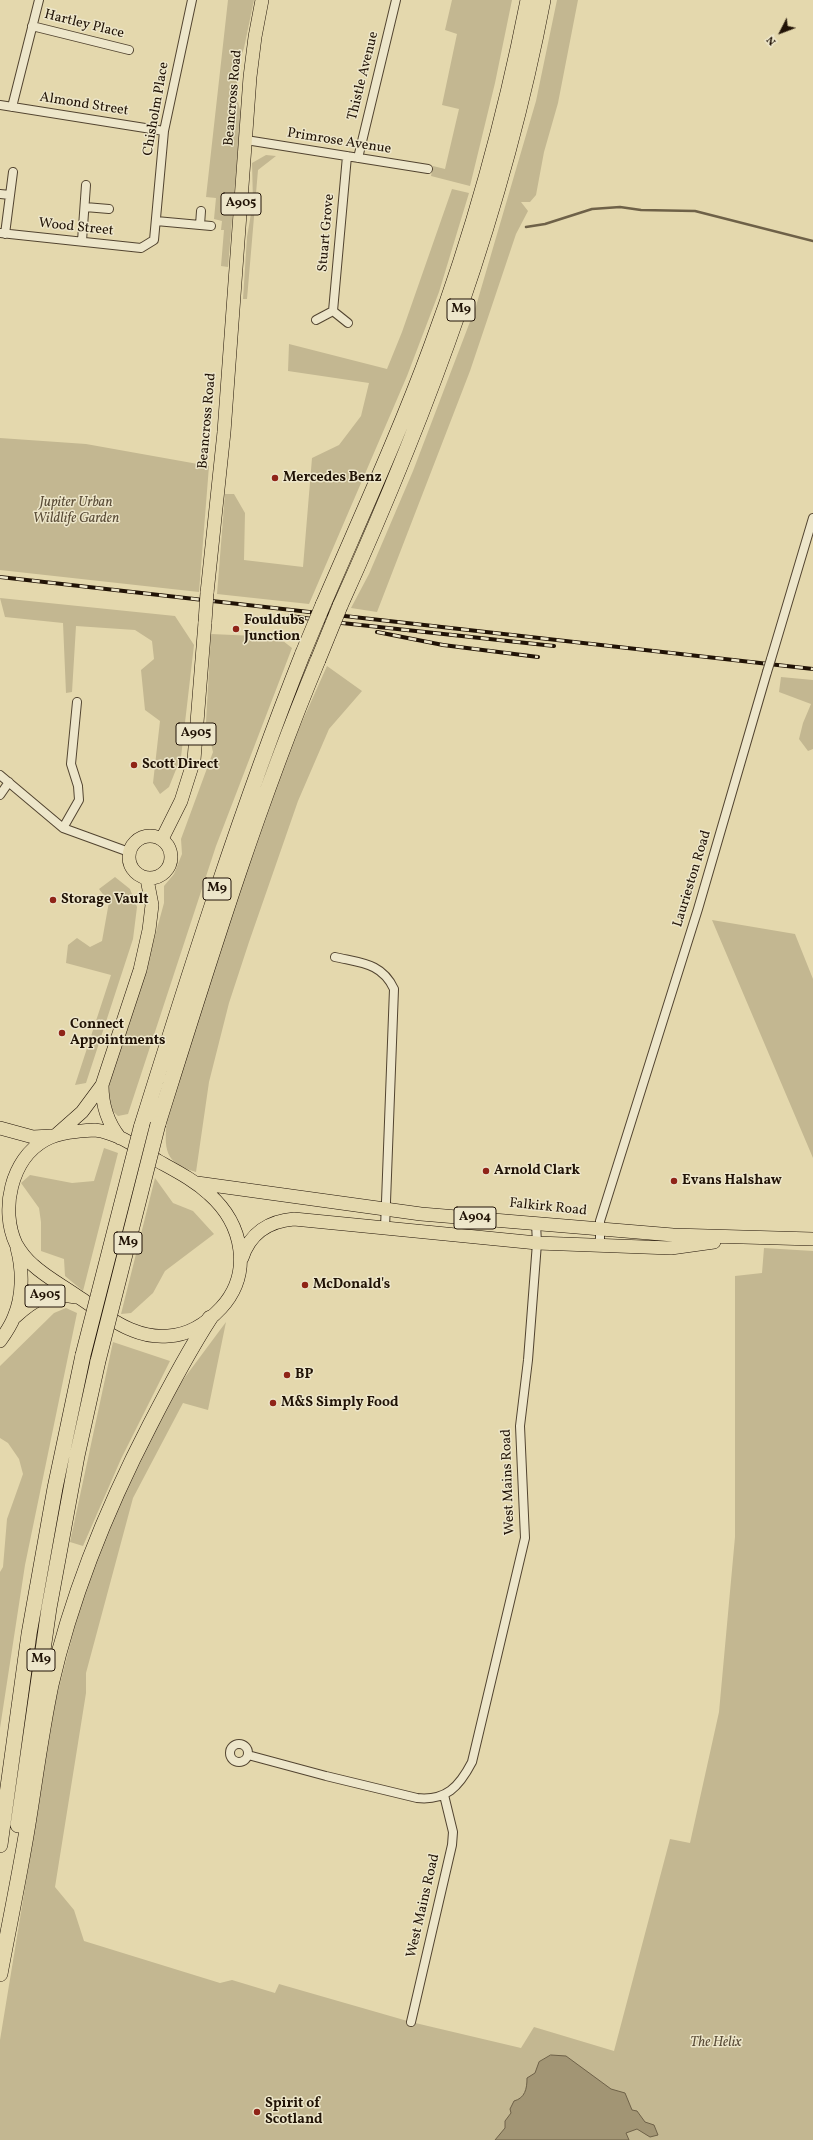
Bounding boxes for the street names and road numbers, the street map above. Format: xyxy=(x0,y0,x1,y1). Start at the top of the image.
street label: Hartley Place xyxy=(42,7,126,43)
street label: Thistle Avenue xyxy=(345,30,383,122)
street label: Beancross Road xyxy=(221,49,247,147)
street label: Chisholm Place xyxy=(140,61,174,157)
street label: Almond Street xyxy=(38,90,130,120)
street label: Primrose Avenue xyxy=(286,125,392,159)
road number: A905 xyxy=(221,193,261,215)
street label: Stuart Grove xyxy=(315,193,339,273)
street label: Wood Street xyxy=(38,216,114,240)
road number: M9 xyxy=(447,299,475,321)
street label: Beancross Road xyxy=(195,372,221,470)
road number: A905 xyxy=(176,723,216,745)
street label: Laurieston Road xyxy=(670,829,716,929)
road number: M9 xyxy=(203,878,231,900)
street label: Falkirk Road xyxy=(508,1196,588,1220)
road number: A904 xyxy=(454,1207,496,1229)
road number: M9 xyxy=(114,1232,142,1254)
road number: A905 xyxy=(25,1285,65,1307)
street label: West Mains Road xyxy=(499,1429,519,1535)
road number: M9 xyxy=(27,1649,55,1671)
street label: West Mains Road xyxy=(404,1852,444,1960)

